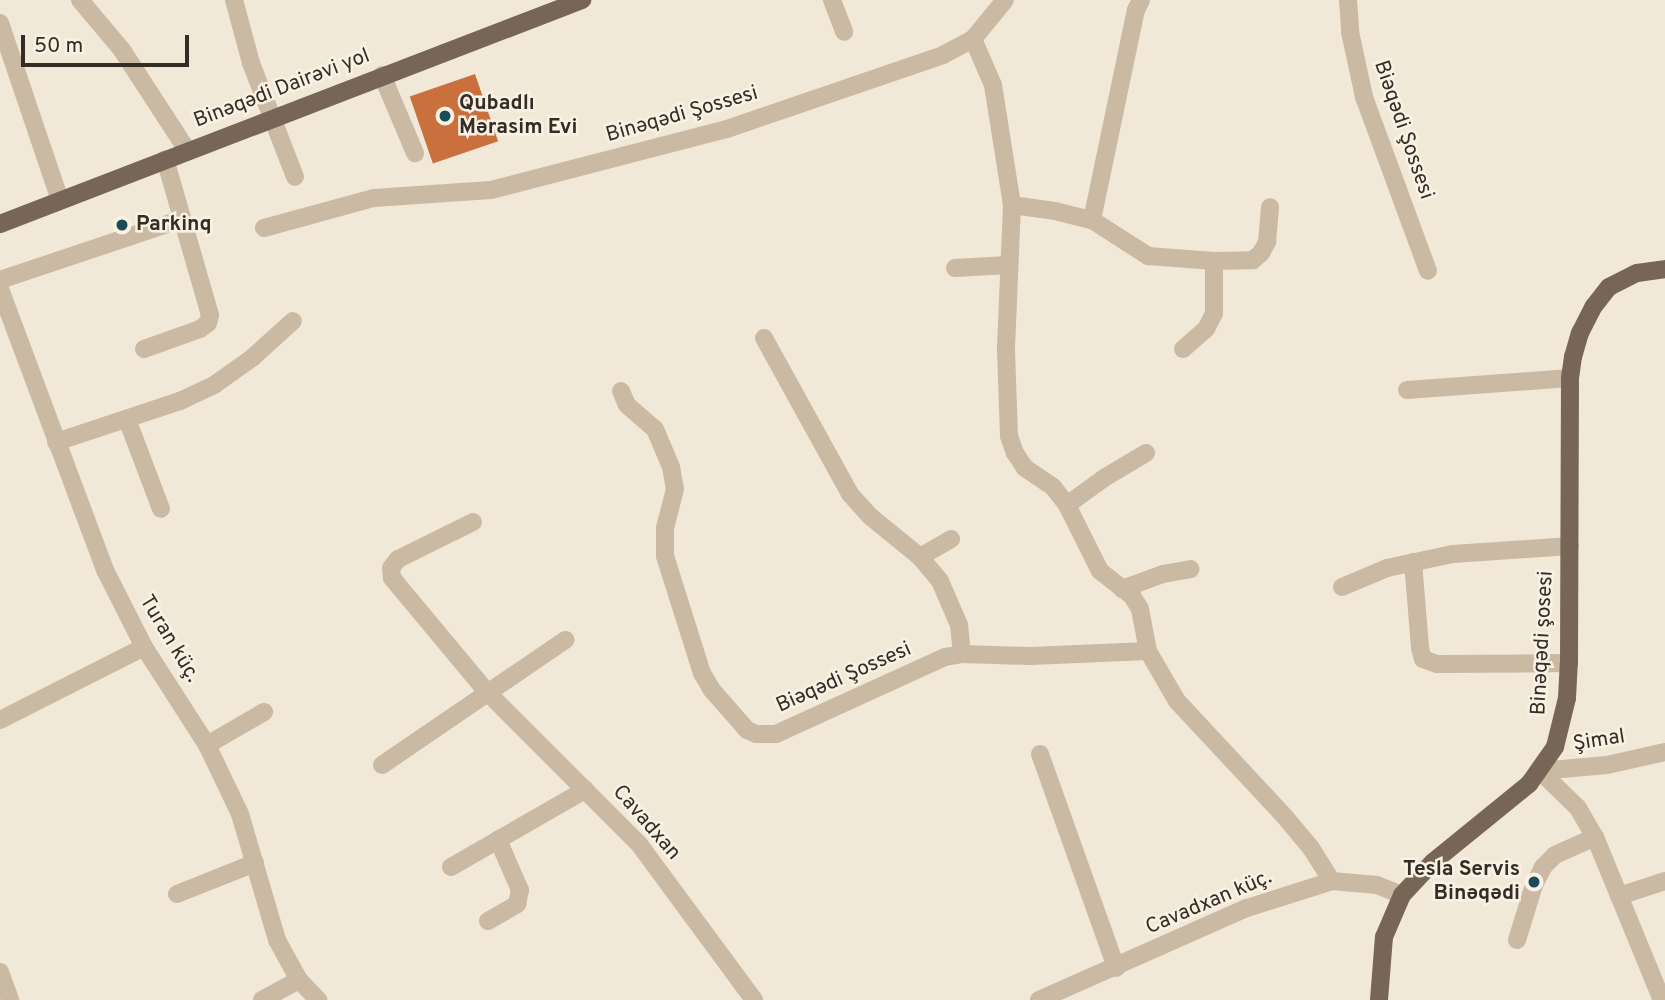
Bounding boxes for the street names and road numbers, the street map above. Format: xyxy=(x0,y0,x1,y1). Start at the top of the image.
street label: Binəqədi Dairəvi yol xyxy=(190,44,374,134)
street label: Biəqədi Şossesi xyxy=(1367,57,1439,203)
street label: Binəqədi Şossesi xyxy=(603,81,761,149)
street label: Binəqədi şosesi xyxy=(1527,570,1559,716)
street label: Turan küç. xyxy=(133,591,205,687)
street label: Biəqədi Şossesi xyxy=(773,637,915,719)
street label: Şimal xyxy=(1571,724,1627,758)
street label: Cavadxan xyxy=(606,780,686,866)
street label: Cavadxan küç. xyxy=(1142,865,1276,941)

